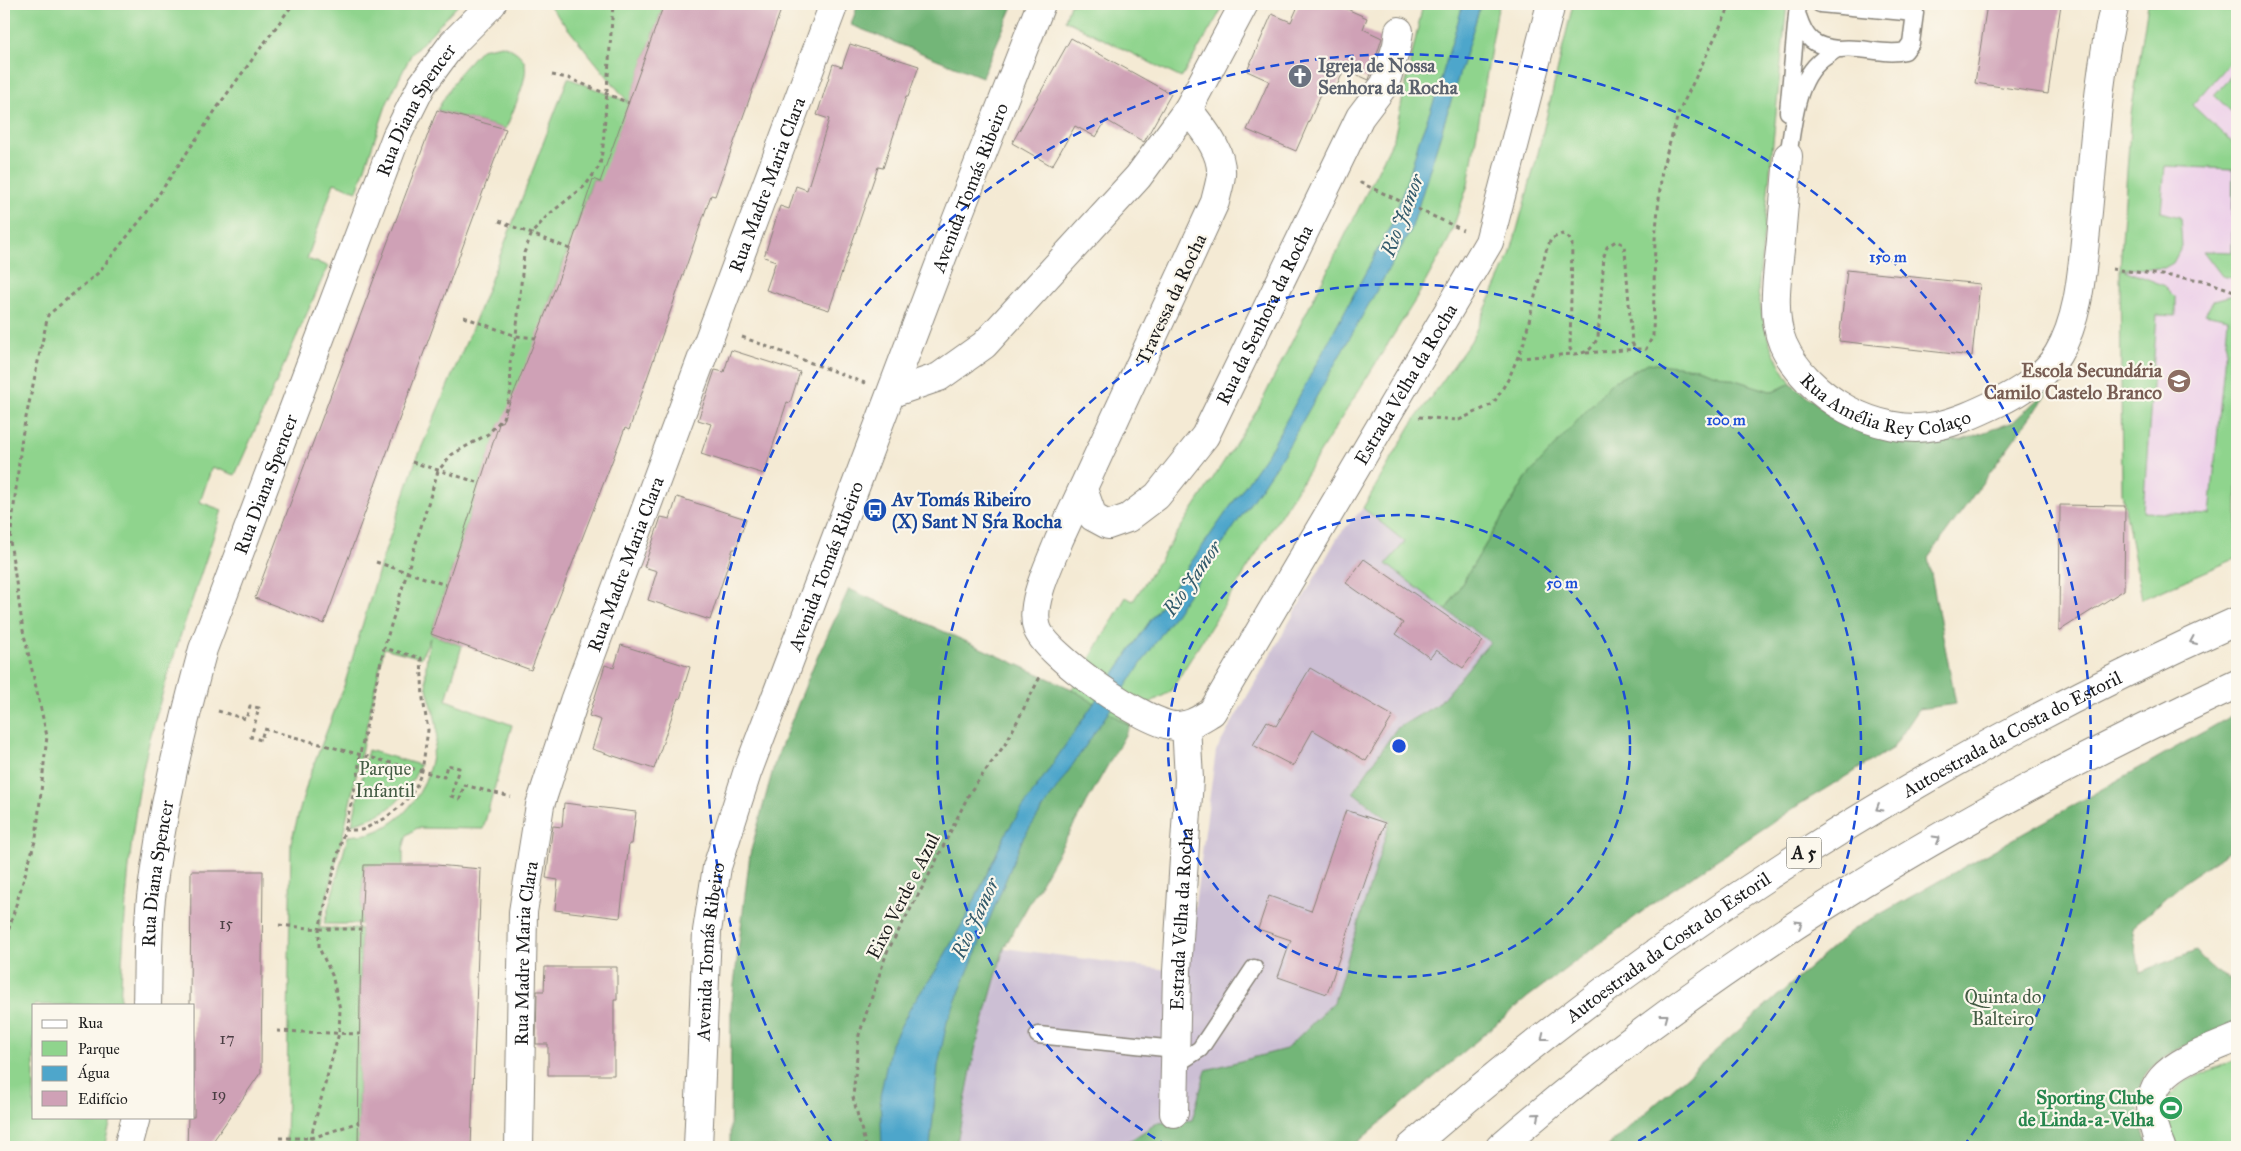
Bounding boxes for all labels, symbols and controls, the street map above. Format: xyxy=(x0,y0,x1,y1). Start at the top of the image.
street label: Rua Diana Spencer xyxy=(371,38,461,179)
place label: Igreja de Nossa Senhora da Rocha xyxy=(1318,54,1459,99)
church icon: Igreja de Nossa Senhora da Rocha xyxy=(1287,63,1313,89)
street label: Rua Madre Maria Clara xyxy=(724,93,810,275)
street label: Avenida Tomás Ribeiro xyxy=(926,99,1013,276)
water label: Rio Jamor xyxy=(1375,169,1429,260)
street label: Rua da Senhora da Rocha xyxy=(1211,220,1318,408)
street label: Travessa da Rocha xyxy=(1131,229,1212,368)
text: 150 m xyxy=(1869,248,1907,266)
street label: Estrada Velha da Rocha xyxy=(1349,299,1462,469)
place label: Escola Secundária Camilo Castelo Branco xyxy=(1984,359,2163,404)
street label: Rua Amélia Rey Colaço xyxy=(1796,368,1974,439)
school or university icon: Escola Secundária Camilo Castelo Branco xyxy=(2166,368,2192,394)
street label: Rua Diana Spencer xyxy=(228,410,302,557)
text: 100 m xyxy=(1706,411,1746,429)
street label: Rua Madre Maria Clara xyxy=(582,472,669,655)
street label: Avenida Tomás Ribeiro xyxy=(782,478,868,655)
place label: Av Tomás Ribeiro (X) Sant N Sra Rocha xyxy=(890,488,1063,534)
bus stop icon: Av Tomás Ribeiro (X) Sant N Sra Rocha xyxy=(862,497,888,523)
water label: Rio Jamor xyxy=(1157,535,1227,621)
text: 50 m xyxy=(1546,574,1578,592)
one-way arrow xyxy=(2189,634,2198,645)
street label: Autoestrada da Costa do Estoril xyxy=(1897,665,2126,802)
centre of rings xyxy=(1390,737,1408,755)
park label: Parque Infantil xyxy=(355,757,416,802)
street label: Rua Diana Spencer xyxy=(136,797,178,947)
one-way arrow xyxy=(1876,801,1885,811)
street label: Estrada Velha da Rocha xyxy=(1165,826,1197,1011)
street label: Eixo Verde e Azul xyxy=(861,828,945,963)
one-way arrow xyxy=(1932,835,1941,845)
road number: A 5 xyxy=(1786,838,1822,868)
street label: Rua Madre Maria Clara xyxy=(509,858,543,1046)
street label: Avenida Tomás Ribeiro xyxy=(691,859,730,1042)
street label: Autoestrada da Costa do Estoril xyxy=(1560,866,1775,1028)
water label: Rio Jamor xyxy=(946,872,1005,963)
house number: 15 xyxy=(219,914,233,933)
one-way arrow xyxy=(1793,920,1802,930)
park label: Quinta do Balteiro xyxy=(1964,985,2042,1030)
legend xyxy=(32,1004,195,1118)
one-way arrow xyxy=(1660,1013,1669,1022)
text: Rua xyxy=(78,1014,103,1032)
house number: 17 xyxy=(220,1029,234,1048)
one-way arrow xyxy=(1540,1032,1549,1041)
text: Parque xyxy=(78,1040,120,1059)
text: Água xyxy=(77,1063,110,1082)
house number: 19 xyxy=(212,1085,226,1104)
place label: Sporting Clube de Linda-a-Velha xyxy=(2018,1086,2155,1131)
text: Edifício xyxy=(78,1090,128,1108)
sports icon: Sporting Clube de Linda-a-Velha xyxy=(2158,1095,2184,1121)
one-way arrow xyxy=(1531,1113,1540,1122)

